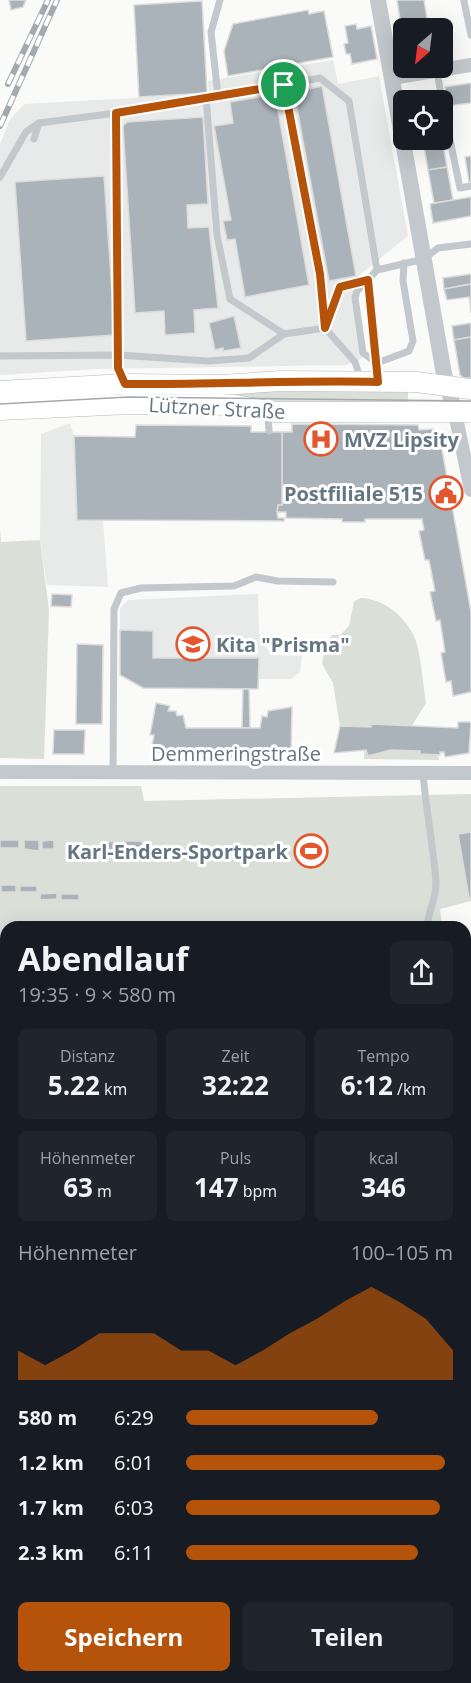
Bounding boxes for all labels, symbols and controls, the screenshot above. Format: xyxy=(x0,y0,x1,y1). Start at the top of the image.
north arrow xyxy=(393,18,453,78)
map controls xyxy=(393,18,453,150)
pin xyxy=(258,59,309,110)
icon: arrive xyxy=(267,68,300,101)
button: locate xyxy=(393,90,453,150)
street label: Lützner Straße xyxy=(148,391,286,425)
hospital icon: MVZ Lipsity xyxy=(303,421,339,457)
place label: MVZ Lipsity xyxy=(344,426,459,453)
public building icon: Postfiliale 515 xyxy=(428,475,464,511)
place label: Postfiliale 515 xyxy=(284,480,423,507)
school or university icon: Kita "Prisma" xyxy=(175,626,211,662)
place label: Kita "Prisma" xyxy=(216,631,350,658)
street label: Demmeringstraße xyxy=(151,740,321,767)
sports icon: Karl-Enders-Sportpark xyxy=(293,833,329,869)
place label: Karl-Enders-Sportpark xyxy=(67,838,289,865)
text: Abendlauf xyxy=(18,936,188,981)
button: share xyxy=(390,941,453,1004)
text: 19:35 · 9 × 580 m xyxy=(18,981,176,1008)
text: Distanz xyxy=(60,1045,115,1067)
text: Zeit xyxy=(222,1045,249,1067)
text: Tempo xyxy=(357,1045,410,1067)
text: 5.22 xyxy=(48,1067,100,1103)
text: 32:22 xyxy=(202,1067,269,1103)
text: 6:12 xyxy=(341,1067,393,1103)
text: km xyxy=(100,1078,127,1100)
text: /km xyxy=(393,1078,426,1100)
text: Höhenmeter xyxy=(40,1147,135,1169)
text: Puls xyxy=(220,1147,251,1169)
text: kcal xyxy=(369,1147,398,1169)
text: 63 xyxy=(63,1169,93,1205)
text: 147 xyxy=(194,1169,239,1205)
text: 346 xyxy=(361,1169,406,1205)
text: m xyxy=(93,1180,112,1202)
text: bpm xyxy=(239,1180,277,1202)
text: Höhenmeter xyxy=(18,1239,137,1266)
text: 100–105 m xyxy=(351,1239,453,1266)
text: 580 m xyxy=(18,1404,77,1431)
text: 6:29 xyxy=(114,1404,154,1431)
text: 1.2 km xyxy=(18,1449,84,1476)
text: 6:01 xyxy=(114,1449,154,1476)
text: 1.7 km xyxy=(18,1494,84,1521)
text: 6:03 xyxy=(114,1494,154,1521)
text: 2.3 km xyxy=(18,1539,84,1566)
text: 6:11 xyxy=(114,1539,154,1566)
button: Speichern xyxy=(18,1602,230,1671)
button: Teilen xyxy=(242,1602,453,1671)

